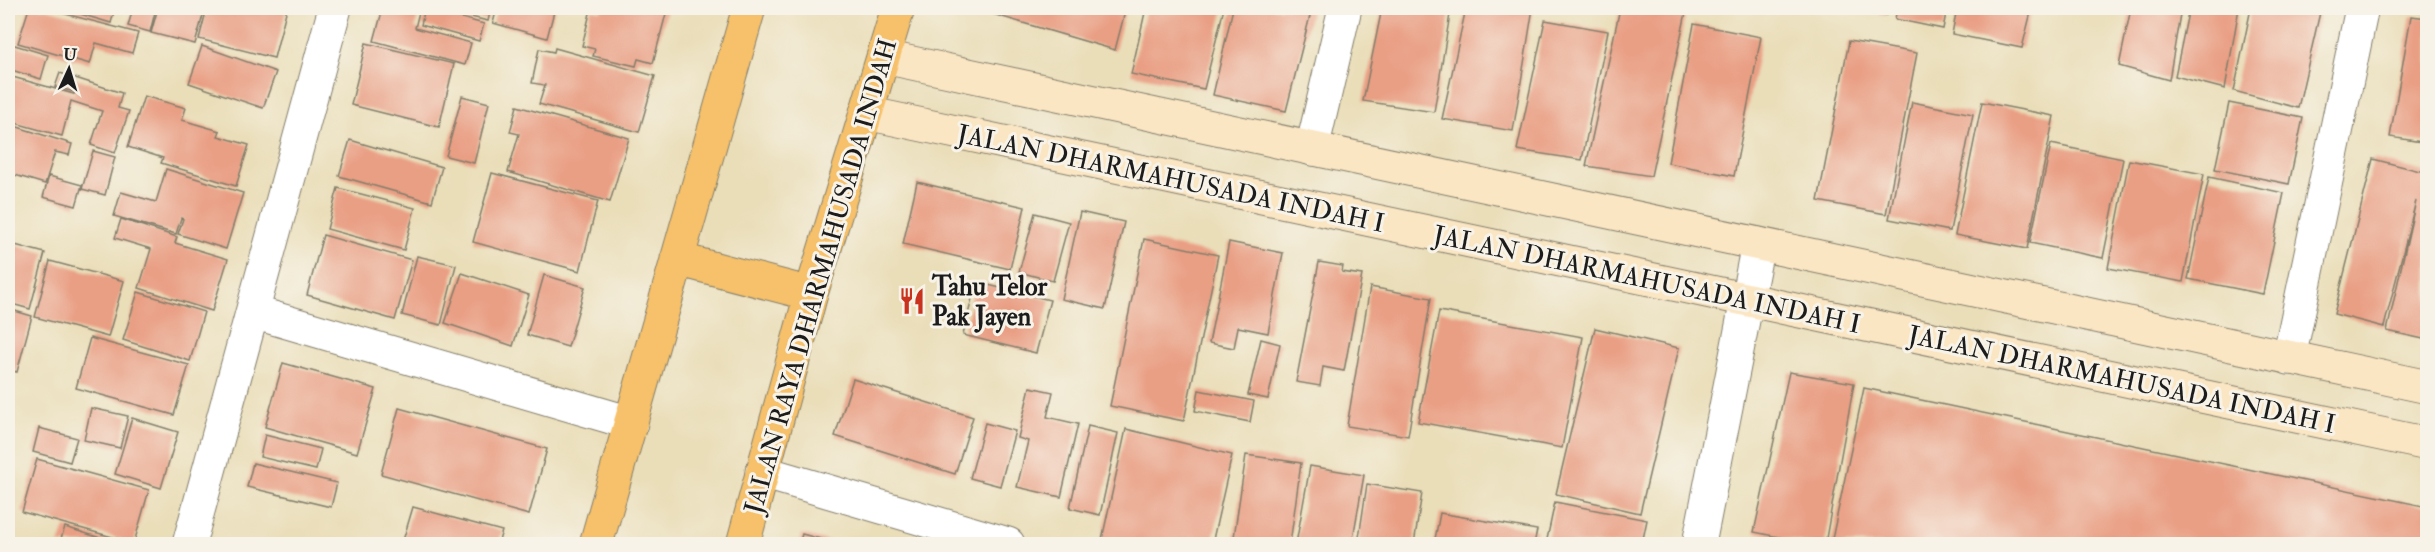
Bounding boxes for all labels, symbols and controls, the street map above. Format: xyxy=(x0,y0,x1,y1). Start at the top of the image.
street label: JALAN RAYA DHARMAHUSADA INDAH xyxy=(737,35,904,519)
north arrow xyxy=(39,39,99,99)
text: U xyxy=(63,45,78,66)
street label: JALAN DHARMAHUSADA INDAH I xyxy=(953,118,1387,240)
street label: JALAN DHARMAHUSADA INDAH I xyxy=(1429,219,1863,341)
place label: Tahu Telor Pak Jayen xyxy=(931,271,1047,334)
restaurant icon: Tahu Telor Pak Jayen xyxy=(897,286,927,316)
street label: JALAN DHARMAHUSADA INDAH I xyxy=(1904,319,2338,441)

